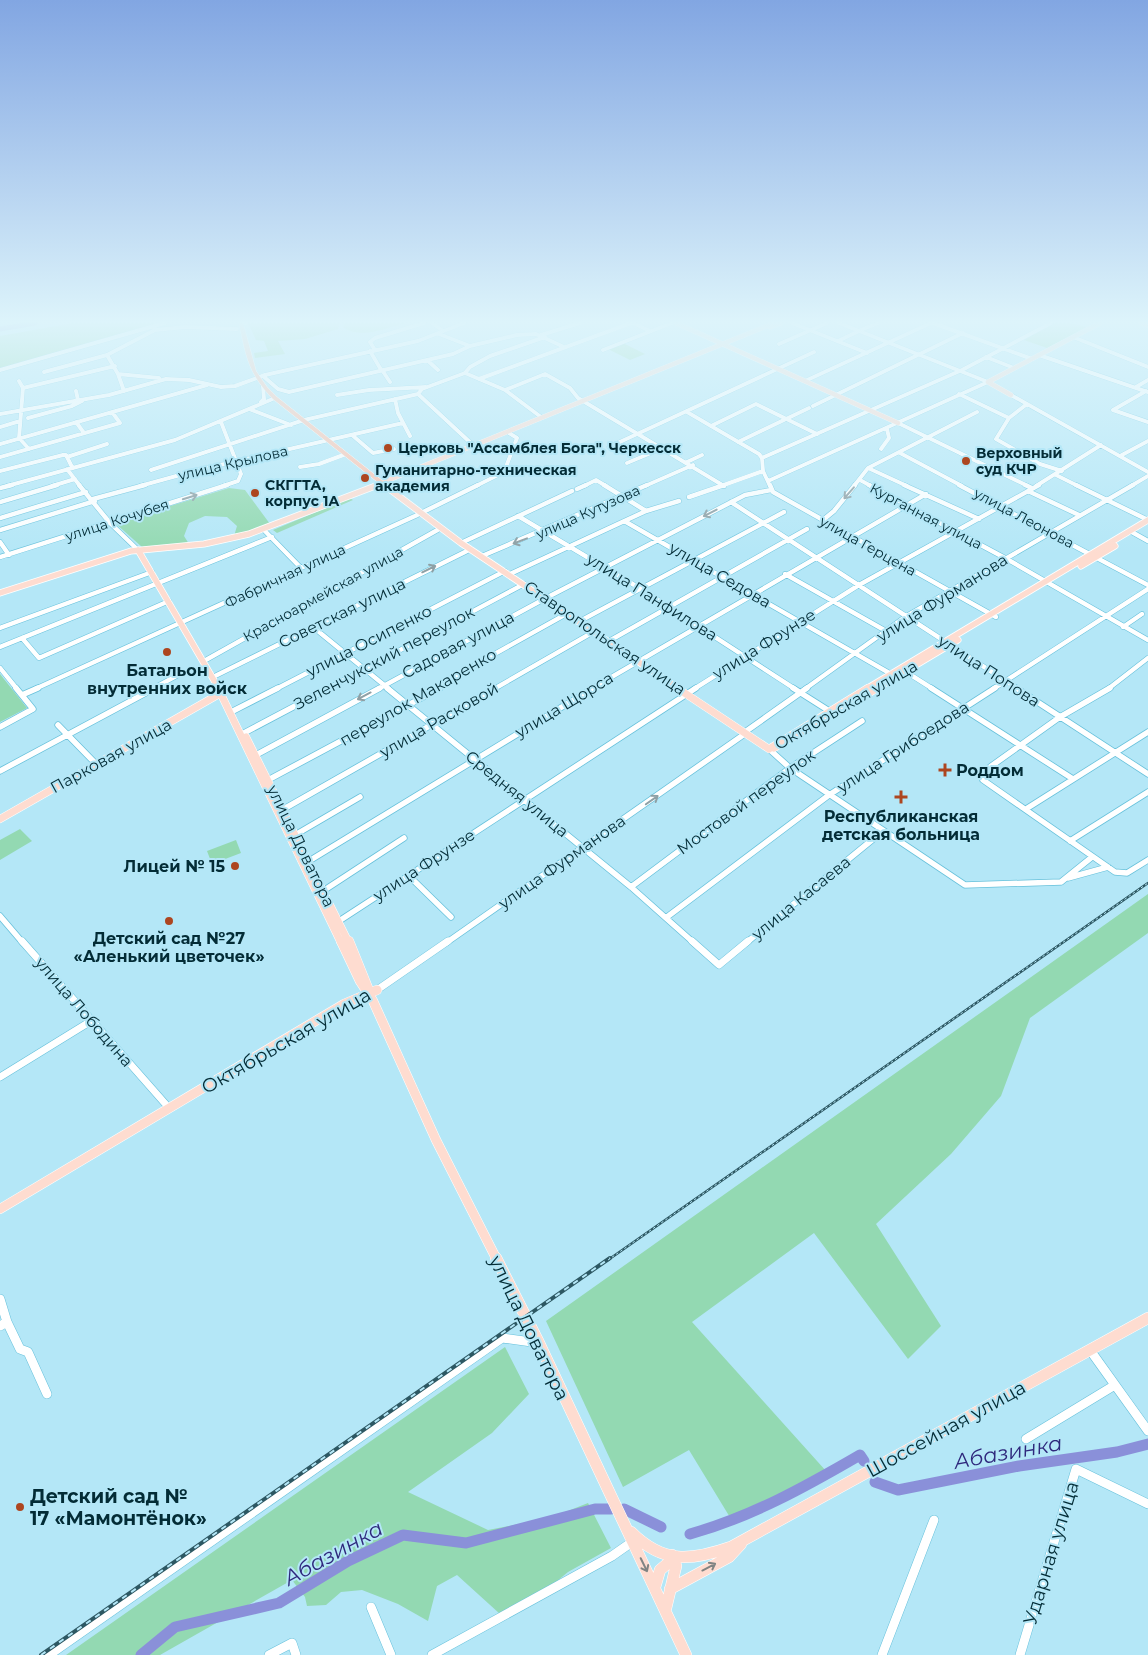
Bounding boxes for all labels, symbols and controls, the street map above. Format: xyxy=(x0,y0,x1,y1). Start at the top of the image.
place label: Церковь "Ассамблея Бога", Черкесск xyxy=(398,439,681,457)
street label: улица Крылова xyxy=(175,442,290,485)
marker: Церковь "Ассамблея Бога", Черкесск xyxy=(382,442,394,454)
place label: Верховный суд КЧР xyxy=(976,444,1063,478)
marker: Верховный суд КЧР xyxy=(960,455,972,467)
place label: Гуманитарно-техническая академия xyxy=(375,461,577,495)
marker: Гуманитарно-техническая академия xyxy=(359,472,371,484)
place label: СКГГТА, корпус 1А xyxy=(265,476,340,510)
street label: Курганная улица xyxy=(867,479,985,553)
street label: улица Кутузова xyxy=(532,481,643,543)
street label: улица Леонова xyxy=(970,484,1077,552)
one-way arrow xyxy=(844,486,855,499)
marker: СКГГТА, корпус 1А xyxy=(249,487,261,499)
one-way arrow xyxy=(181,492,197,502)
street label: улица Кочубея xyxy=(62,495,171,546)
one-way arrow xyxy=(702,508,717,518)
street label: улица Герцена xyxy=(816,512,920,580)
one-way arrow xyxy=(512,537,528,546)
street label: улица Седова xyxy=(665,538,774,612)
street label: Фабричная улица xyxy=(222,540,348,612)
street label: Красноармейская улица xyxy=(240,542,406,646)
street label: улица Панфилова xyxy=(582,549,721,645)
street label: улица Фурманова xyxy=(872,550,1011,647)
one-way arrow xyxy=(421,564,436,574)
street label: Советская улица xyxy=(275,574,409,652)
street label: Ставропольская улица xyxy=(521,577,689,699)
street label: улица Осипенко xyxy=(302,601,435,681)
street label: Зеленчукский переулок xyxy=(290,602,478,714)
street label: улица Фрунзе xyxy=(708,605,819,684)
street label: Садовая улица xyxy=(399,607,517,683)
street label: улица Попова xyxy=(934,630,1043,711)
street label: переулок Макаренко xyxy=(336,644,500,750)
marker: Батальон внутренних войск xyxy=(161,646,173,658)
street label: Октябрьская улица xyxy=(771,656,921,754)
place label: Батальон внутренних войск xyxy=(87,661,248,698)
street label: улица Щорса xyxy=(511,668,617,742)
street label: улица Расковой xyxy=(375,678,502,762)
one-way arrow xyxy=(357,692,372,701)
street label: улица Грибоедова xyxy=(833,697,973,797)
street label: Парковая улица xyxy=(47,715,175,797)
street label: Мостовой переулок xyxy=(673,745,819,859)
street label: Средняя улица xyxy=(462,747,572,841)
place label: Роддом xyxy=(956,761,1024,780)
marker: Роддом xyxy=(938,763,952,777)
street label: улица Доватора xyxy=(263,781,339,910)
marker: Республиканская детская больница xyxy=(894,790,908,804)
one-way arrow xyxy=(645,794,658,805)
place label: Республиканская детская больница xyxy=(822,807,980,844)
street label: улица Фурманова xyxy=(494,811,629,914)
street label: улица Фрунзе xyxy=(369,825,479,906)
street label: улица Касаева xyxy=(747,852,854,944)
place label: Лицей № 15 xyxy=(124,857,225,876)
marker: Лицей № 15 xyxy=(229,860,241,872)
marker: Детский сад №27 «Аленький цветочек» xyxy=(163,915,175,927)
place label: Детский сад №27 «Аленький цветочек» xyxy=(74,929,264,966)
street label: улица Лободина xyxy=(31,953,137,1071)
street label: Октябрьская улица xyxy=(197,983,375,1099)
street label: улица Доватора xyxy=(483,1251,574,1404)
street label: Шоссейная улица xyxy=(862,1376,1030,1482)
water label: Абазинка xyxy=(951,1430,1064,1474)
street label: Ударная улица xyxy=(1018,1479,1084,1627)
place label: Детский сад № 17 «Мамонтёнок» xyxy=(30,1485,207,1530)
marker: Детский сад № 17 «Мамонтёнок» xyxy=(14,1501,26,1513)
water label: Абазинка xyxy=(278,1515,387,1591)
one-way arrow xyxy=(640,1557,649,1572)
one-way arrow xyxy=(702,1562,717,1572)

